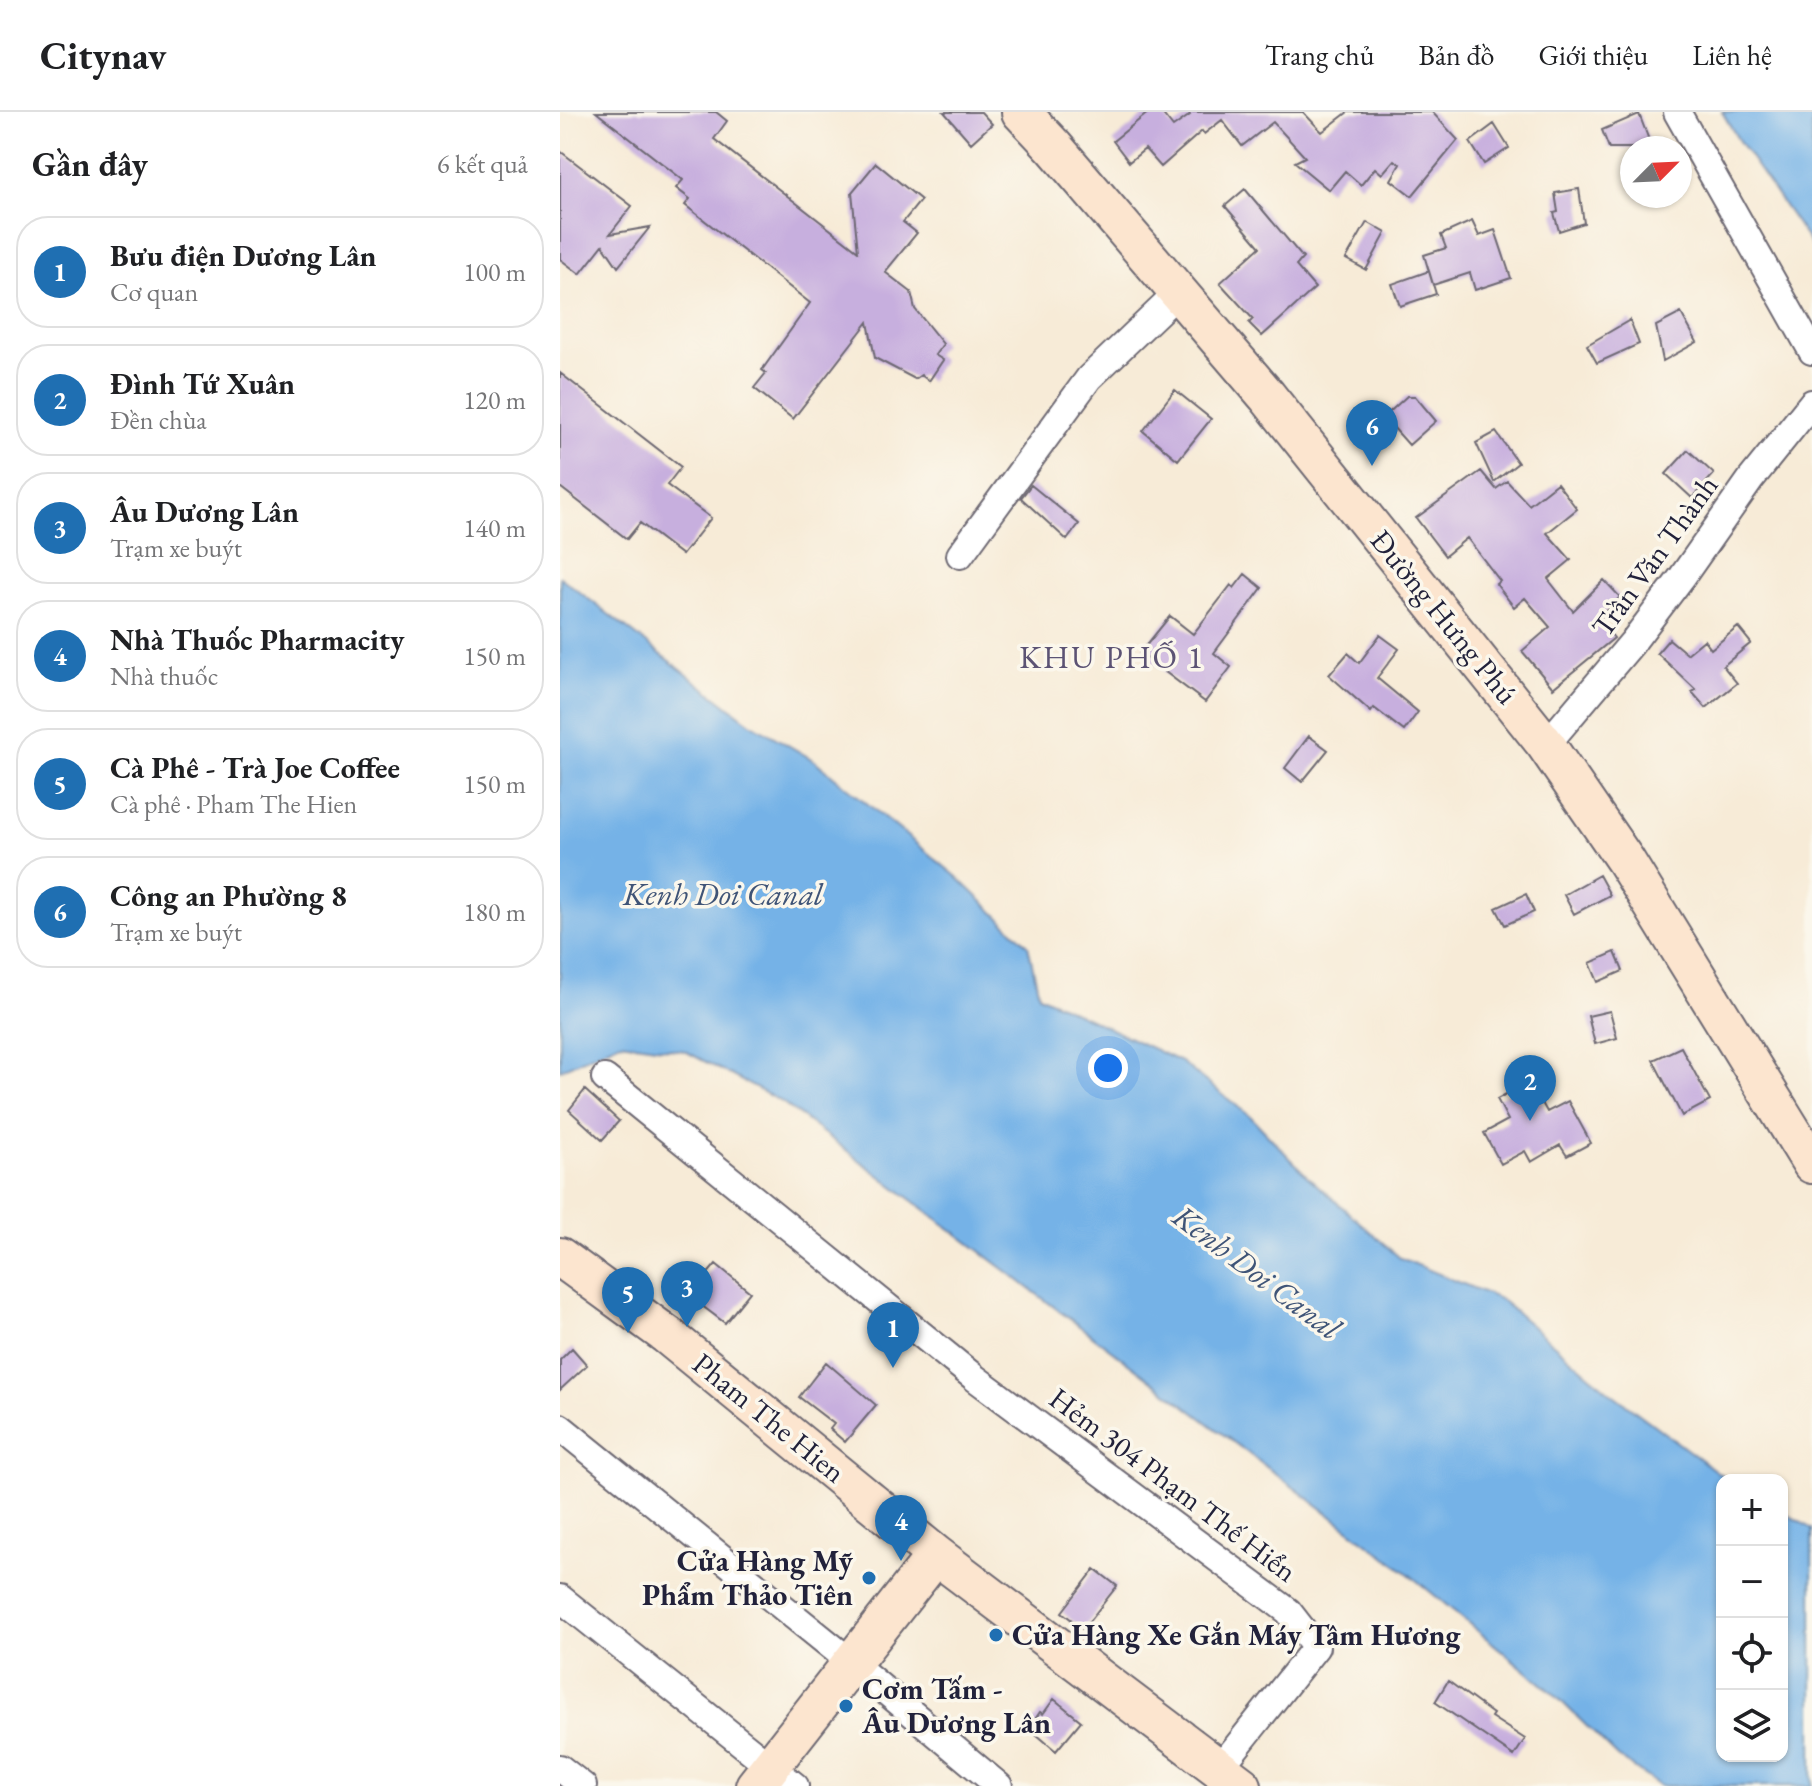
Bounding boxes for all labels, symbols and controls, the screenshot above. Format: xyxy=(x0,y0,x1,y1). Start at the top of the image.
text: Citynav xyxy=(40,31,166,80)
text: Trang chủ xyxy=(1265,37,1374,73)
text: Bản đồ xyxy=(1418,37,1494,73)
text: Giới thiệu xyxy=(1538,37,1648,73)
text: Liên hệ xyxy=(1692,37,1772,73)
north arrow xyxy=(1620,136,1692,208)
text: Gần đây xyxy=(32,142,148,186)
text: 6 kết quả xyxy=(437,147,528,181)
text: Bưu điện Dương Lân xyxy=(110,236,377,275)
text: 1 xyxy=(53,255,67,289)
text: 100 m xyxy=(463,255,526,289)
text: Cơ quan xyxy=(110,275,198,309)
text: Đình Tứ Xuân xyxy=(110,364,295,403)
text: 2 xyxy=(53,383,67,417)
text: 120 m xyxy=(463,383,526,417)
pin: 6 xyxy=(1346,400,1398,466)
text: Đền chùa xyxy=(110,403,207,437)
street label: Trần Văn Thành xyxy=(1583,467,1726,644)
text: Âu Dương Lân xyxy=(110,492,299,531)
text: 3 xyxy=(53,511,67,545)
text: 140 m xyxy=(463,511,526,545)
street label: Đường Hưng Phú xyxy=(1362,522,1527,712)
text: Trạm xe buýt xyxy=(110,531,242,565)
text: Nhà Thuốc Pharmacity xyxy=(110,620,405,659)
district label: KHU PHỐ 1 xyxy=(1019,636,1205,678)
text: 4 xyxy=(53,639,67,673)
text: 150 m xyxy=(463,639,526,673)
text: Nhà thuốc xyxy=(110,659,218,693)
text: Cà Phê - Trà Joe Coffee xyxy=(110,748,400,787)
text: 5 xyxy=(53,767,67,801)
text: 150 m xyxy=(463,767,526,801)
text: Cà phê · Pham The Hien xyxy=(110,787,357,821)
water label: Kenh Doi Canal xyxy=(622,873,824,915)
text: Công an Phường 8 xyxy=(110,876,347,915)
text: 6 xyxy=(53,895,67,929)
text: 180 m xyxy=(463,895,526,929)
text: Trạm xe buýt xyxy=(110,915,242,949)
your location xyxy=(1088,1048,1128,1088)
pin: 2 xyxy=(1504,1055,1556,1121)
water label: Kenh Doi Canal xyxy=(1164,1194,1350,1349)
pin: 3 xyxy=(661,1261,713,1327)
pin: 5 xyxy=(602,1267,654,1333)
pin: 1 xyxy=(867,1302,919,1368)
street label: Pham The Hien xyxy=(685,1344,854,1491)
street label: Hẻm 304 Phạm Thế Hiển xyxy=(1042,1379,1305,1591)
map controls xyxy=(1716,1474,1788,1762)
button: + xyxy=(1716,1474,1788,1546)
pin: 4 xyxy=(875,1495,927,1561)
place label: Cửa Hàng Mỹ Phẩm Thảo Tiên xyxy=(642,1541,854,1614)
button: − xyxy=(1716,1546,1788,1618)
marker: Cửa Hàng Mỹ Phẩm Thảo Tiên xyxy=(860,1569,878,1587)
place label: Cửa Hàng Xe Gắn Máy Tâm Hương xyxy=(1012,1615,1461,1654)
button: locate xyxy=(1716,1618,1788,1690)
marker: Cửa Hàng Xe Gắn Máy Tâm Hương xyxy=(987,1626,1005,1644)
place label: Cơm Tấm - Âu Dương Lân xyxy=(861,1669,1051,1742)
button: layers xyxy=(1716,1690,1788,1762)
marker: Cơm Tấm - Âu Dương Lân xyxy=(837,1697,855,1715)

